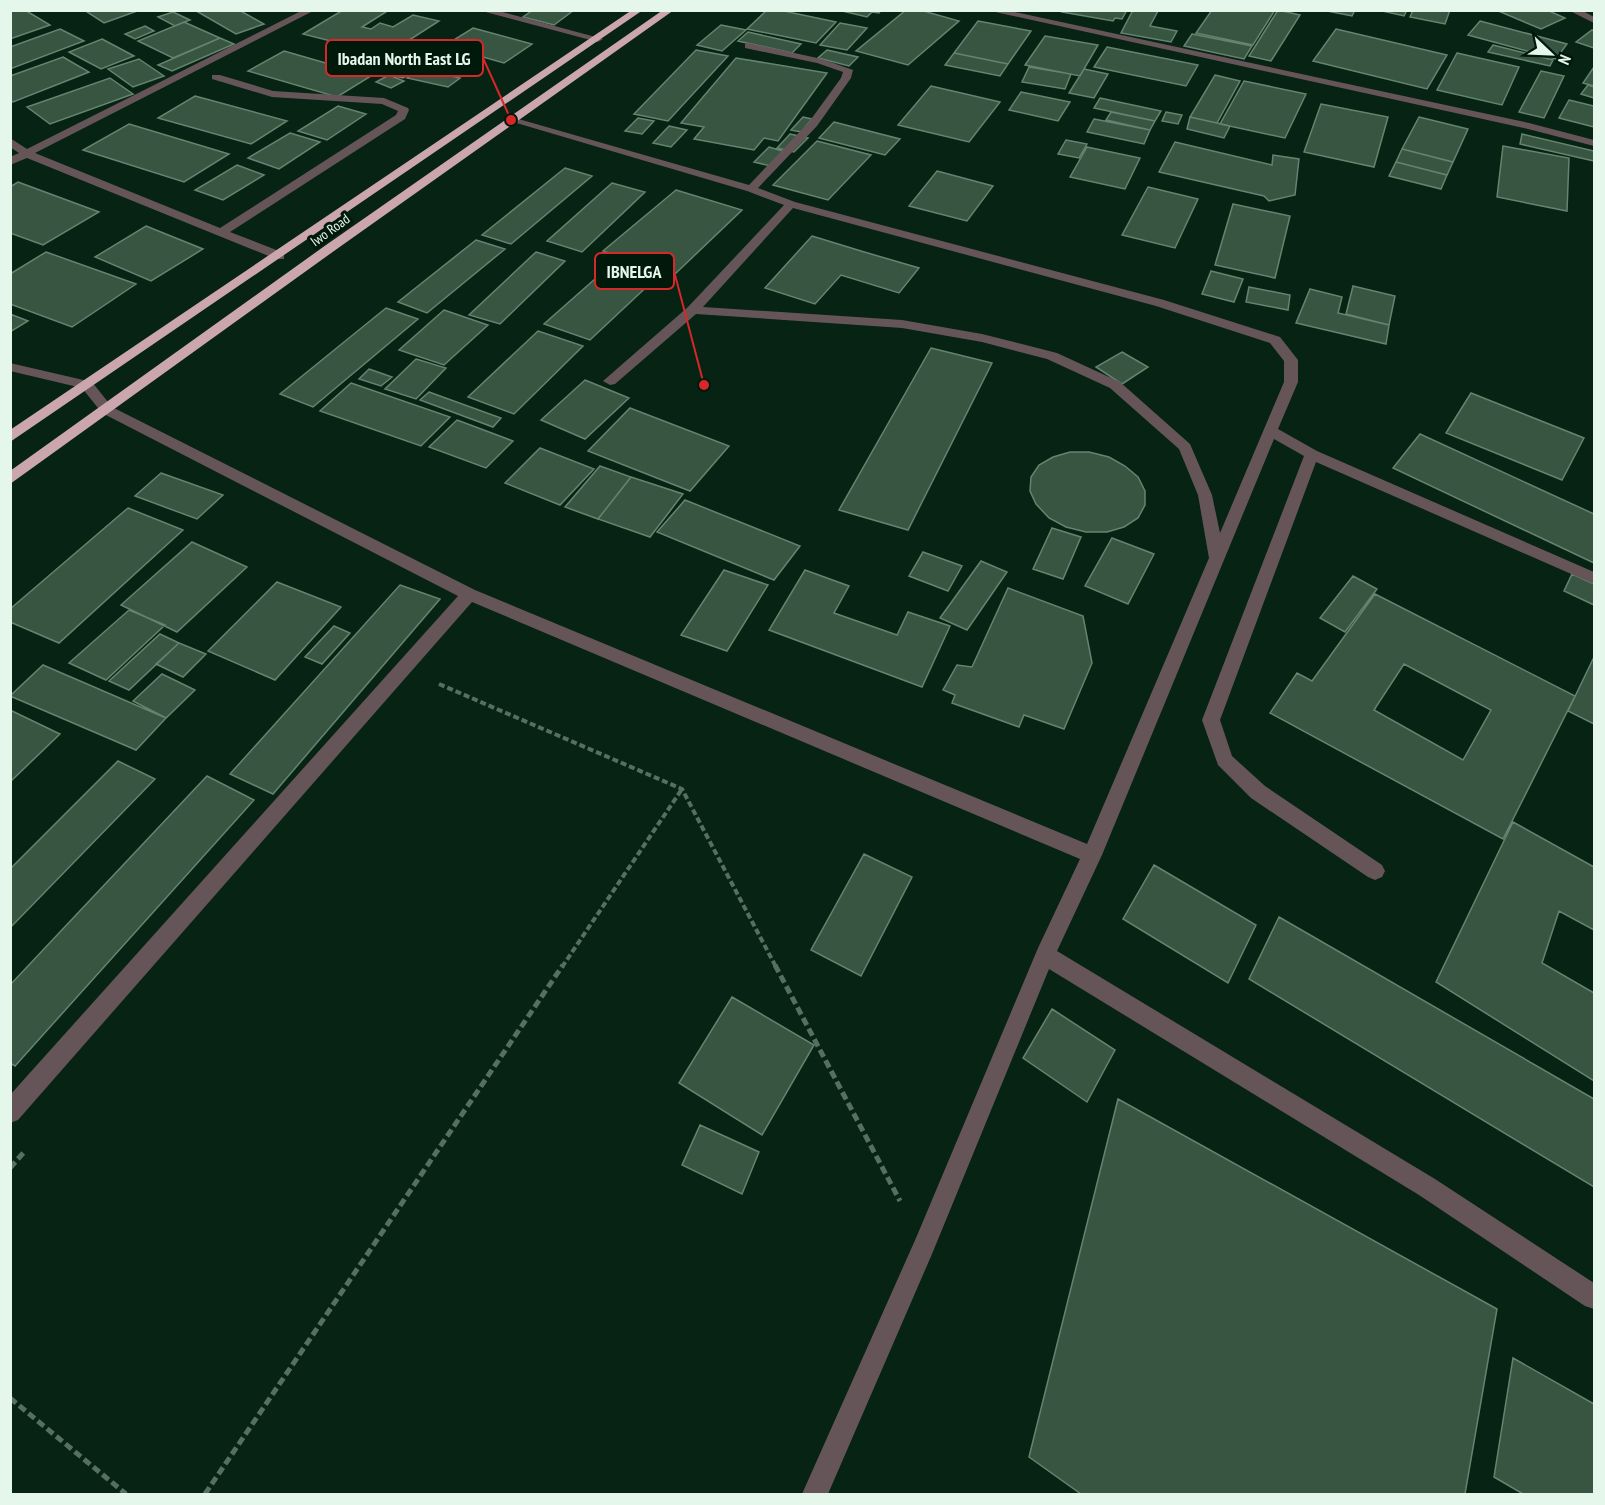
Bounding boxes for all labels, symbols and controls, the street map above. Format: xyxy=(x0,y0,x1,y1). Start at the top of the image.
north arrow xyxy=(1521,24,1581,84)
callout: Ibadan North East LG xyxy=(326,40,483,76)
text: Ibadan North East LG xyxy=(337,47,471,70)
text: N xyxy=(1554,52,1576,68)
street label: Iwo Road xyxy=(307,210,353,250)
callout: IBNELGA xyxy=(595,253,674,289)
text: IBNELGA xyxy=(607,260,662,283)

